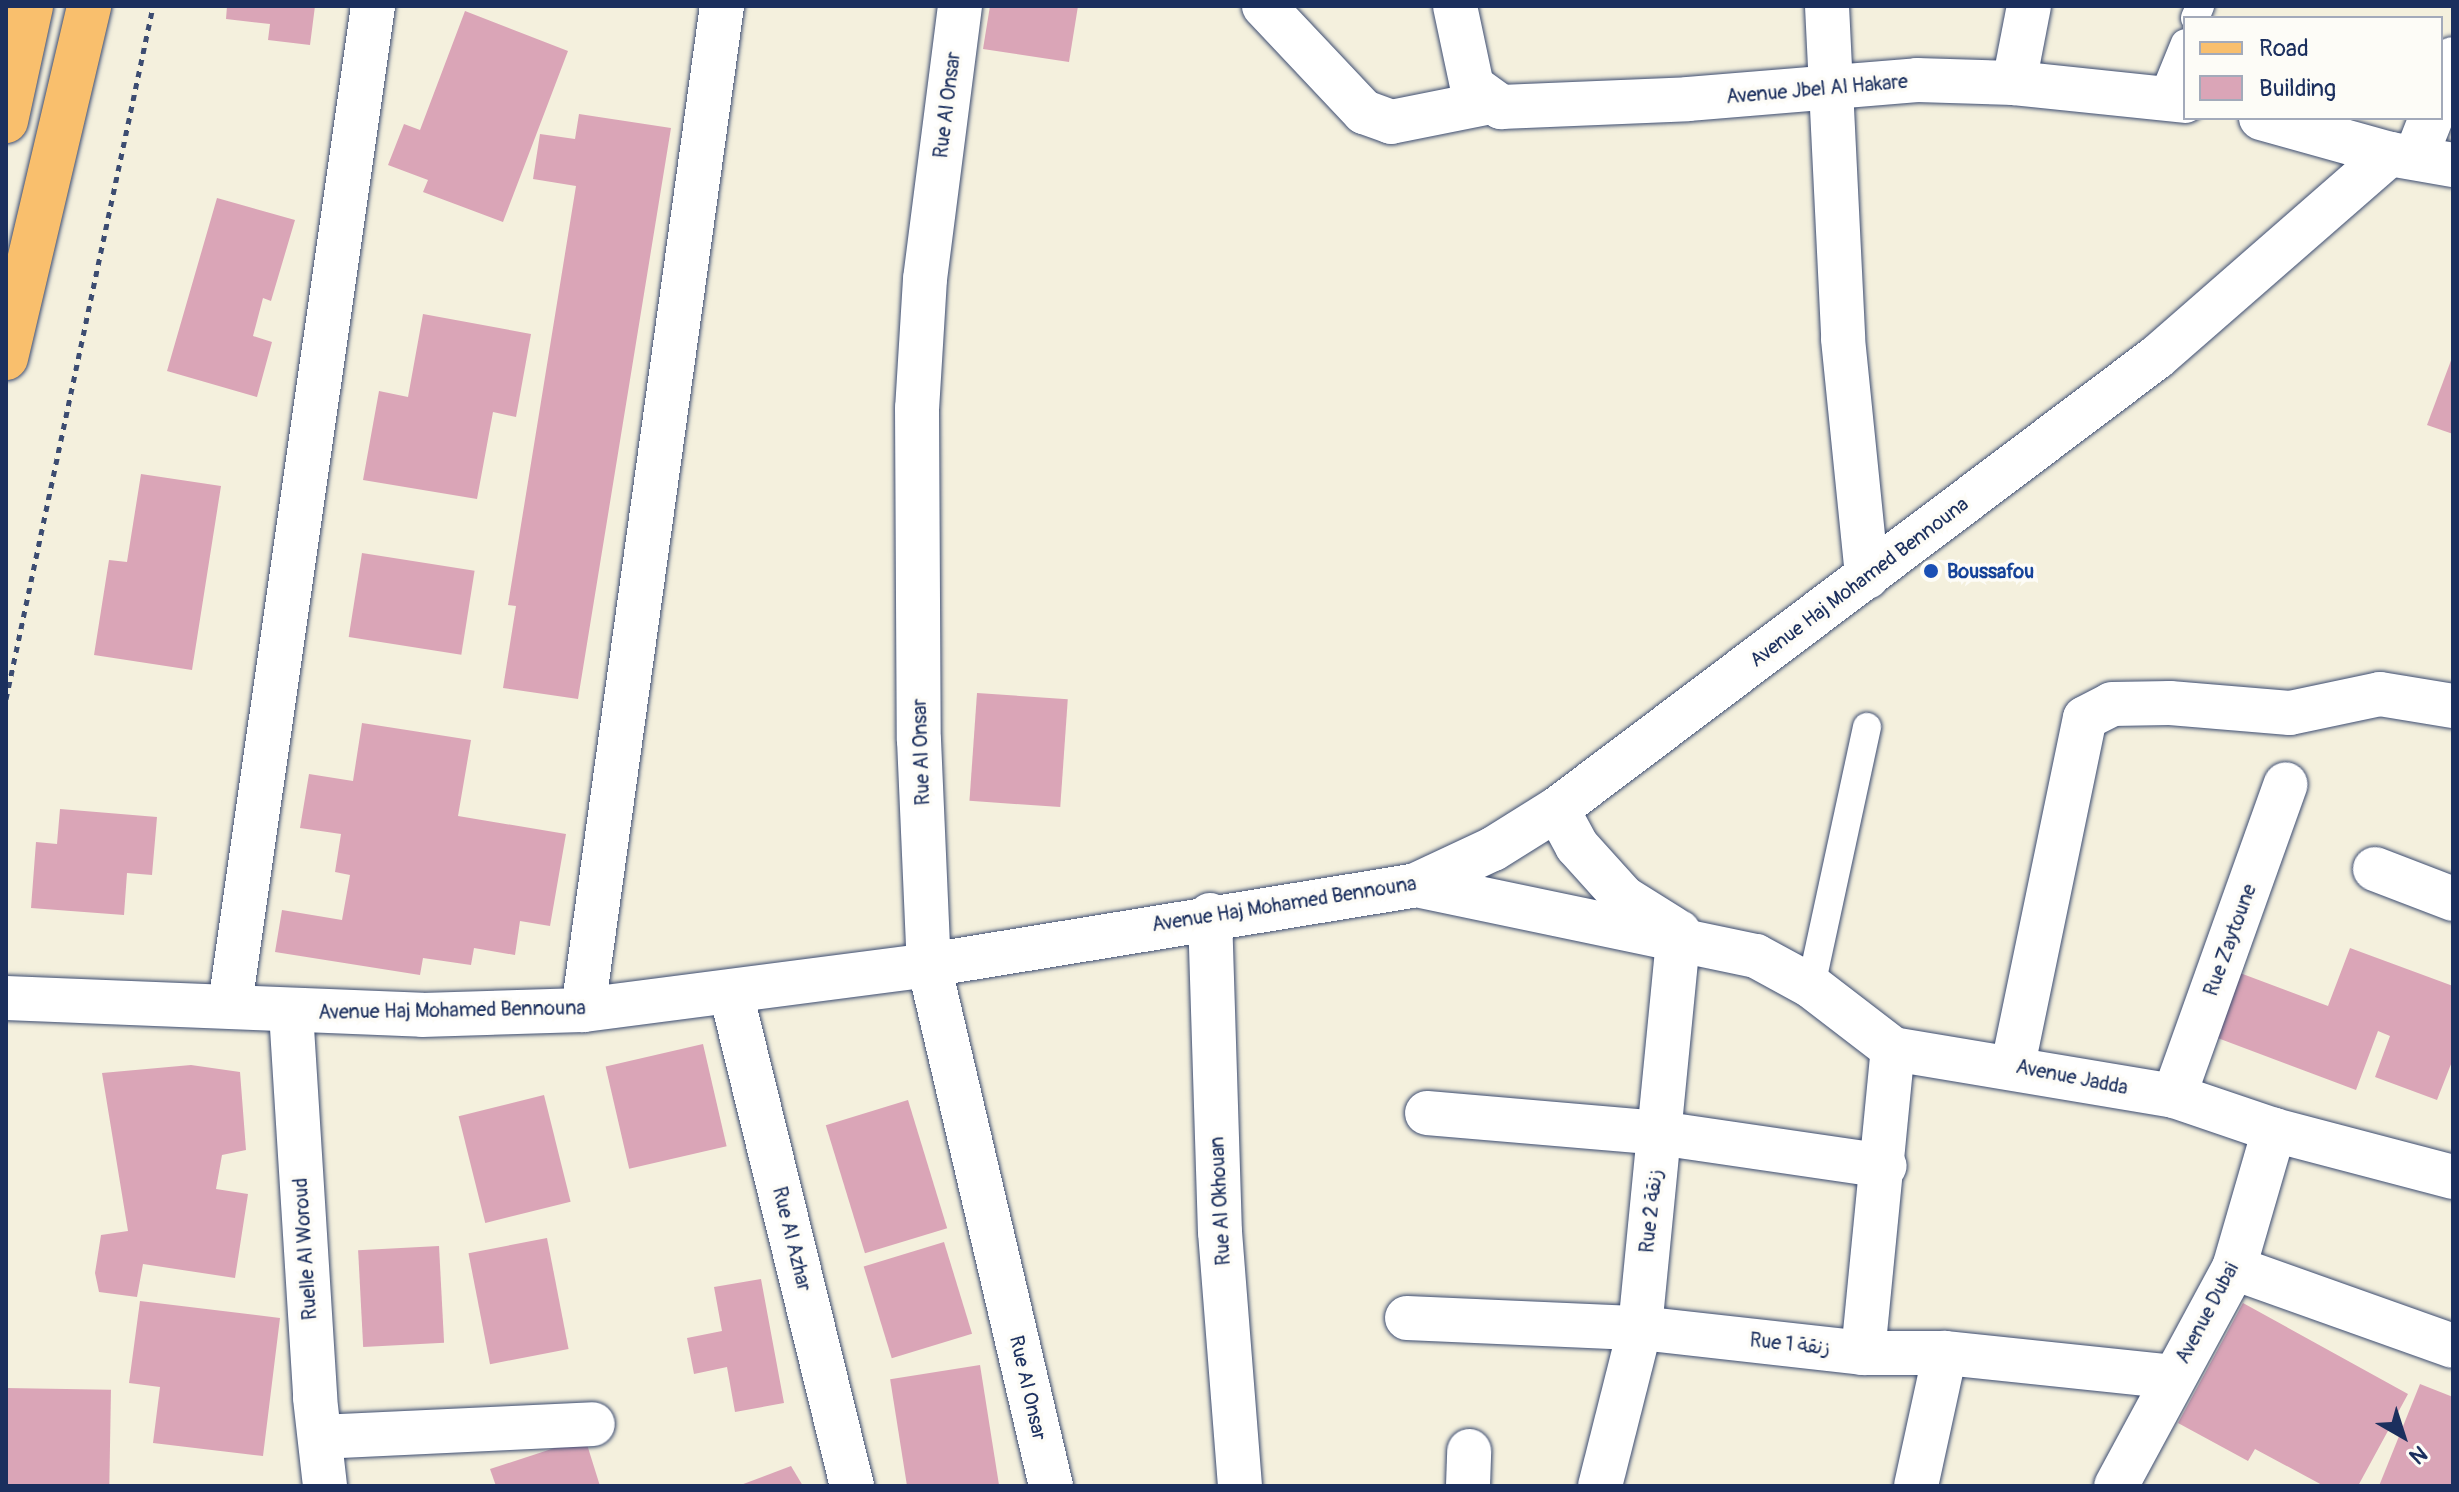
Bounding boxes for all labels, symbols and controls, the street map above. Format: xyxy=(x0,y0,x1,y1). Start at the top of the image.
legend xyxy=(2183,16,2443,120)
text: Road xyxy=(2259,34,2309,63)
street label: Rue Al Onsar xyxy=(929,50,965,160)
street label: Avenue Jbel Al Hakare xyxy=(1725,69,1909,109)
text: Building xyxy=(2259,74,2336,103)
street label: Avenue Haj Mohamed Bennouna xyxy=(1745,492,1973,672)
place label: Boussafou xyxy=(1947,559,2034,583)
marker: Boussafou xyxy=(1922,562,1940,580)
street label: Rue Al Onsar xyxy=(907,698,935,806)
street label: Avenue Haj Mohamed Bennouna xyxy=(1150,871,1418,937)
street label: Rue Zaytoune xyxy=(2199,881,2261,999)
street label: Avenue Haj Mohamed Bennouna xyxy=(318,996,586,1024)
street label: Avenue Jadda xyxy=(2014,1054,2130,1100)
street label: Rue Al Okhouan xyxy=(1205,1136,1235,1266)
street label: Rue 2 زنقة xyxy=(1635,1168,1667,1254)
street label: Ruelle Al Woroud xyxy=(288,1177,322,1321)
street label: Rue Al Azhar xyxy=(767,1184,817,1294)
street label: Avenue Dubai xyxy=(2170,1258,2244,1368)
street label: Rue 1 زنقة xyxy=(1749,1328,1831,1360)
street label: Rue Al Onsar xyxy=(1004,1333,1052,1443)
north arrow xyxy=(2363,1396,2443,1476)
text: N xyxy=(2404,1439,2433,1470)

